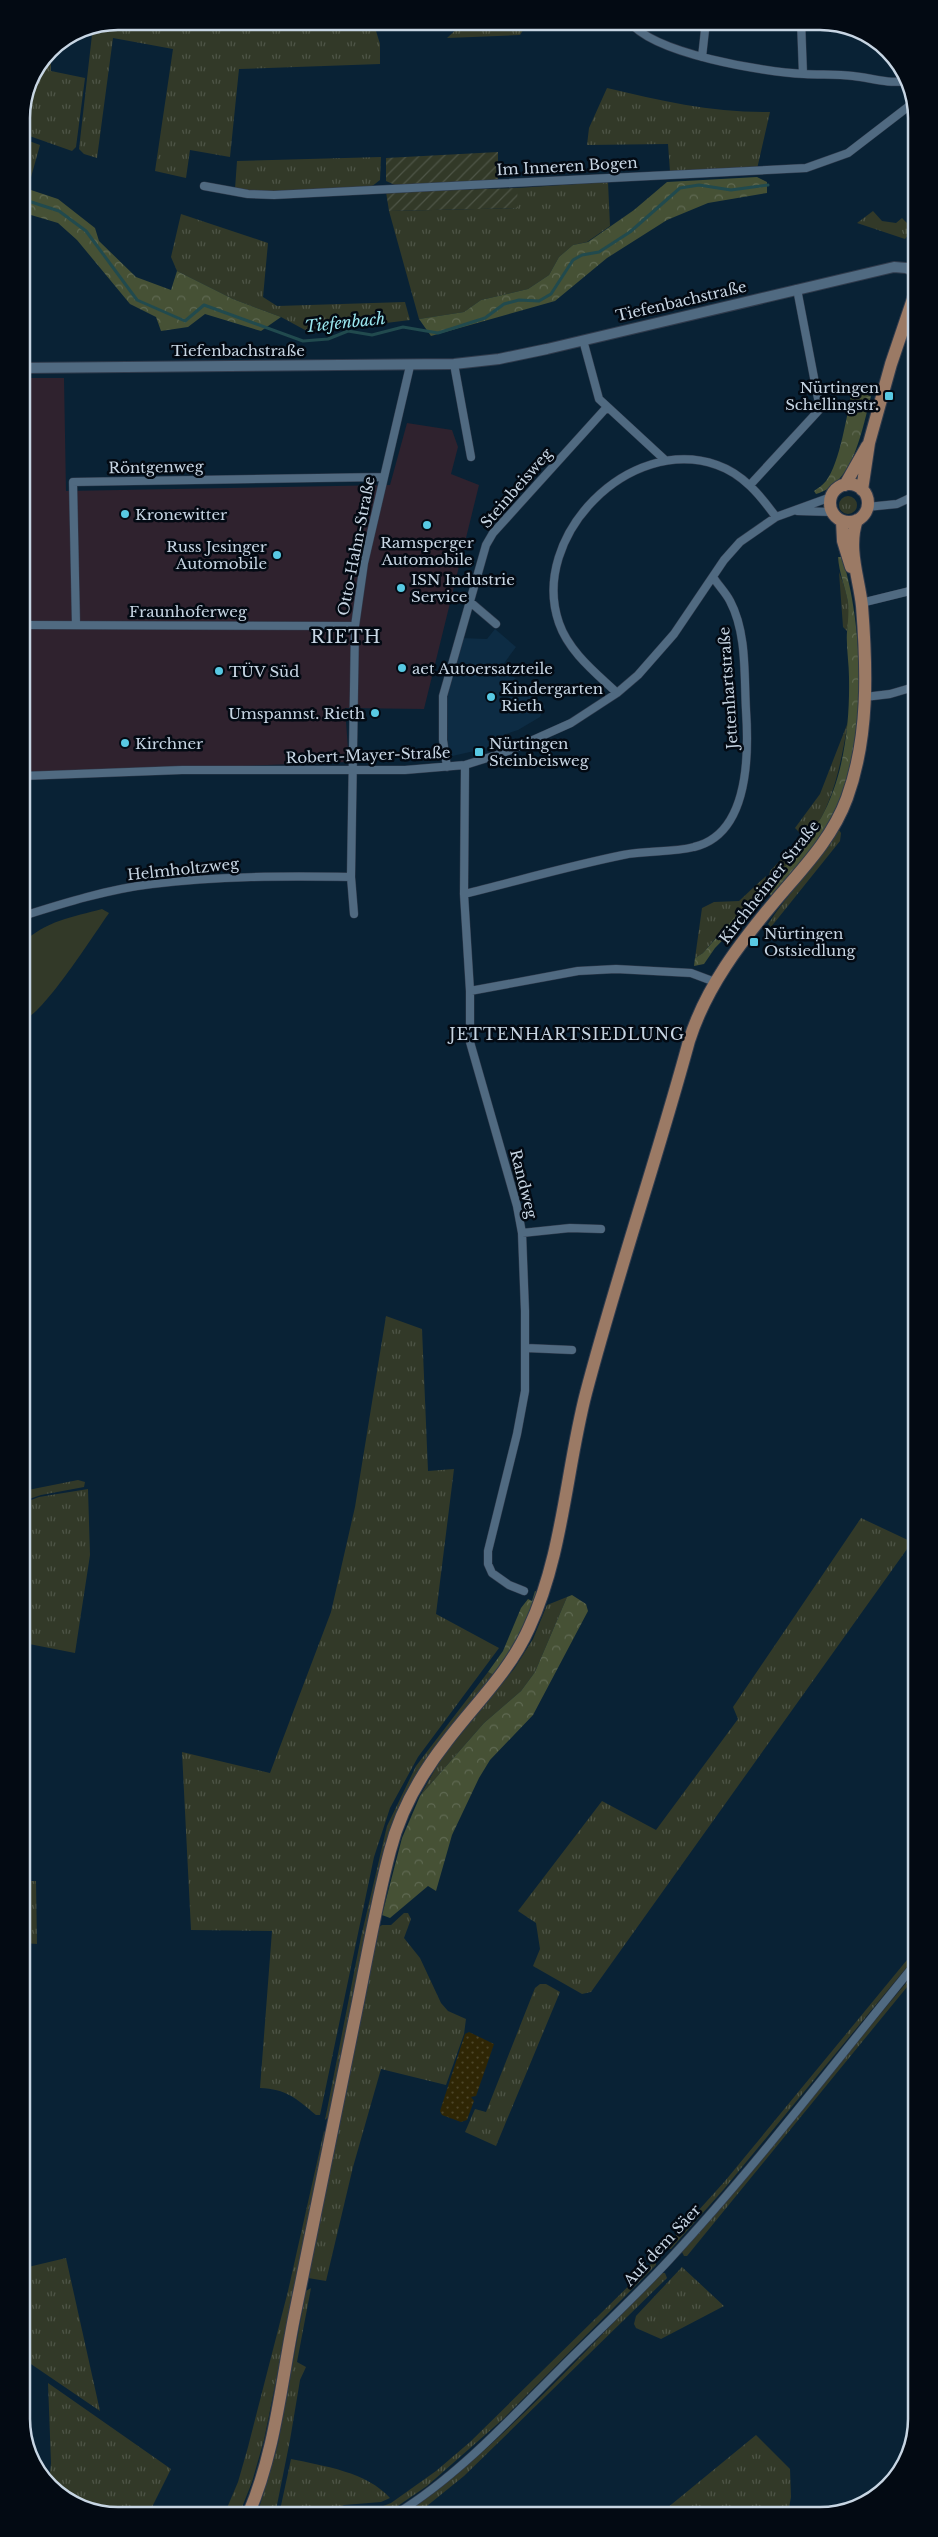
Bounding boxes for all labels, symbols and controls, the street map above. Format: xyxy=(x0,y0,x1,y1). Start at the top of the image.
street label: Im Inneren Bogen xyxy=(496,153,638,179)
street label: Tiefenbachstraße xyxy=(614,277,748,325)
water label: Tiefenbach xyxy=(304,308,386,336)
street label: Tiefenbachstraße xyxy=(171,341,305,360)
place label: Nürtingen Schellingstr. xyxy=(785,378,879,414)
marker: Nürtingen Schellingstr. xyxy=(883,390,895,402)
street label: Steinbeisweg xyxy=(476,443,557,532)
street label: Röntgenweg xyxy=(108,457,205,477)
street label: Otto-Hahn-Straße xyxy=(333,475,379,617)
place label: Kronewitter xyxy=(135,505,228,524)
marker: Kronewitter xyxy=(119,508,131,520)
marker: Ramsperger Automobile xyxy=(421,519,433,531)
place label: Ramsperger Automobile xyxy=(380,533,475,569)
place label: Russ Jesinger Automobile xyxy=(166,537,268,573)
marker: Russ Jesinger Automobile xyxy=(271,549,283,561)
place label: ISN Industrie Service xyxy=(411,570,515,606)
marker: ISN Industrie Service xyxy=(395,582,407,594)
street label: Fraunhoferweg xyxy=(129,602,248,621)
district label: RIETH xyxy=(311,626,381,648)
street label: Jettenhartstraße xyxy=(714,626,742,752)
place label: aet Autoersatzteile xyxy=(412,659,553,678)
place label: TÜV Süd xyxy=(229,662,299,681)
marker: aet Autoersatzteile xyxy=(396,662,408,674)
marker: TÜV Süd xyxy=(213,665,225,677)
place label: Kindergarten Rieth xyxy=(501,679,603,715)
marker: Kindergarten Rieth xyxy=(485,691,497,703)
place label: Umspannst. Rieth xyxy=(228,704,365,723)
marker: Umspannst. Rieth xyxy=(369,707,381,719)
place label: Kirchner xyxy=(135,734,204,753)
place label: Nürtingen Steinbeisweg xyxy=(489,734,590,770)
marker: Kirchner xyxy=(119,737,131,749)
street label: Robert-Mayer-Straße xyxy=(285,743,451,767)
marker: Nürtingen Steinbeisweg xyxy=(473,746,485,758)
street label: Kirchheimer Straße xyxy=(715,816,823,948)
street label: Helmholtzweg xyxy=(126,854,241,884)
place label: Nürtingen Ostsiedlung xyxy=(764,924,856,960)
marker: Nürtingen Ostsiedlung xyxy=(748,936,760,948)
district label: JETTENHARTSIEDLUNG xyxy=(447,1024,685,1044)
street label: Randweg xyxy=(506,1147,542,1222)
street label: Auf dem Säer xyxy=(619,2200,705,2291)

